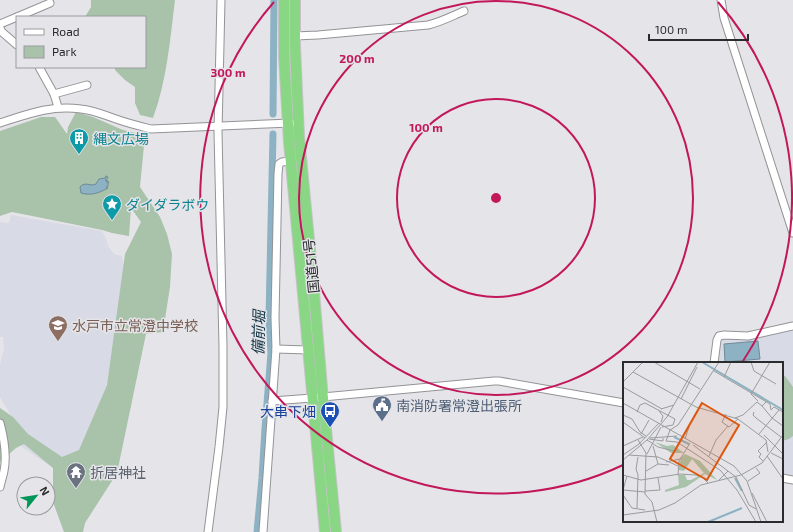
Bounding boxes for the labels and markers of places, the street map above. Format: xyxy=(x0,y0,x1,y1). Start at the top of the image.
building icon: 縄文広場 xyxy=(68,127,90,155)
place label: 縄文広場 xyxy=(93,130,149,147)
centre of rings xyxy=(489,191,503,205)
place icon: ダイダラボウ xyxy=(101,193,123,221)
place label: ダイダラボウ xyxy=(126,196,209,213)
school or university icon: 水戸市立常澄中学校 xyxy=(47,314,69,342)
place label: 水戸市立常澄中学校 xyxy=(72,317,198,334)
public building icon: 南消防署常澄出張所 xyxy=(371,394,393,422)
place label: 南消防署常澄出張所 xyxy=(396,397,522,414)
bus stop icon: 大串下畑 xyxy=(319,400,341,428)
place label: 大串下畑 xyxy=(260,403,316,420)
temple icon: 折居神社 xyxy=(65,461,87,489)
place label: 折居神社 xyxy=(90,464,146,481)

